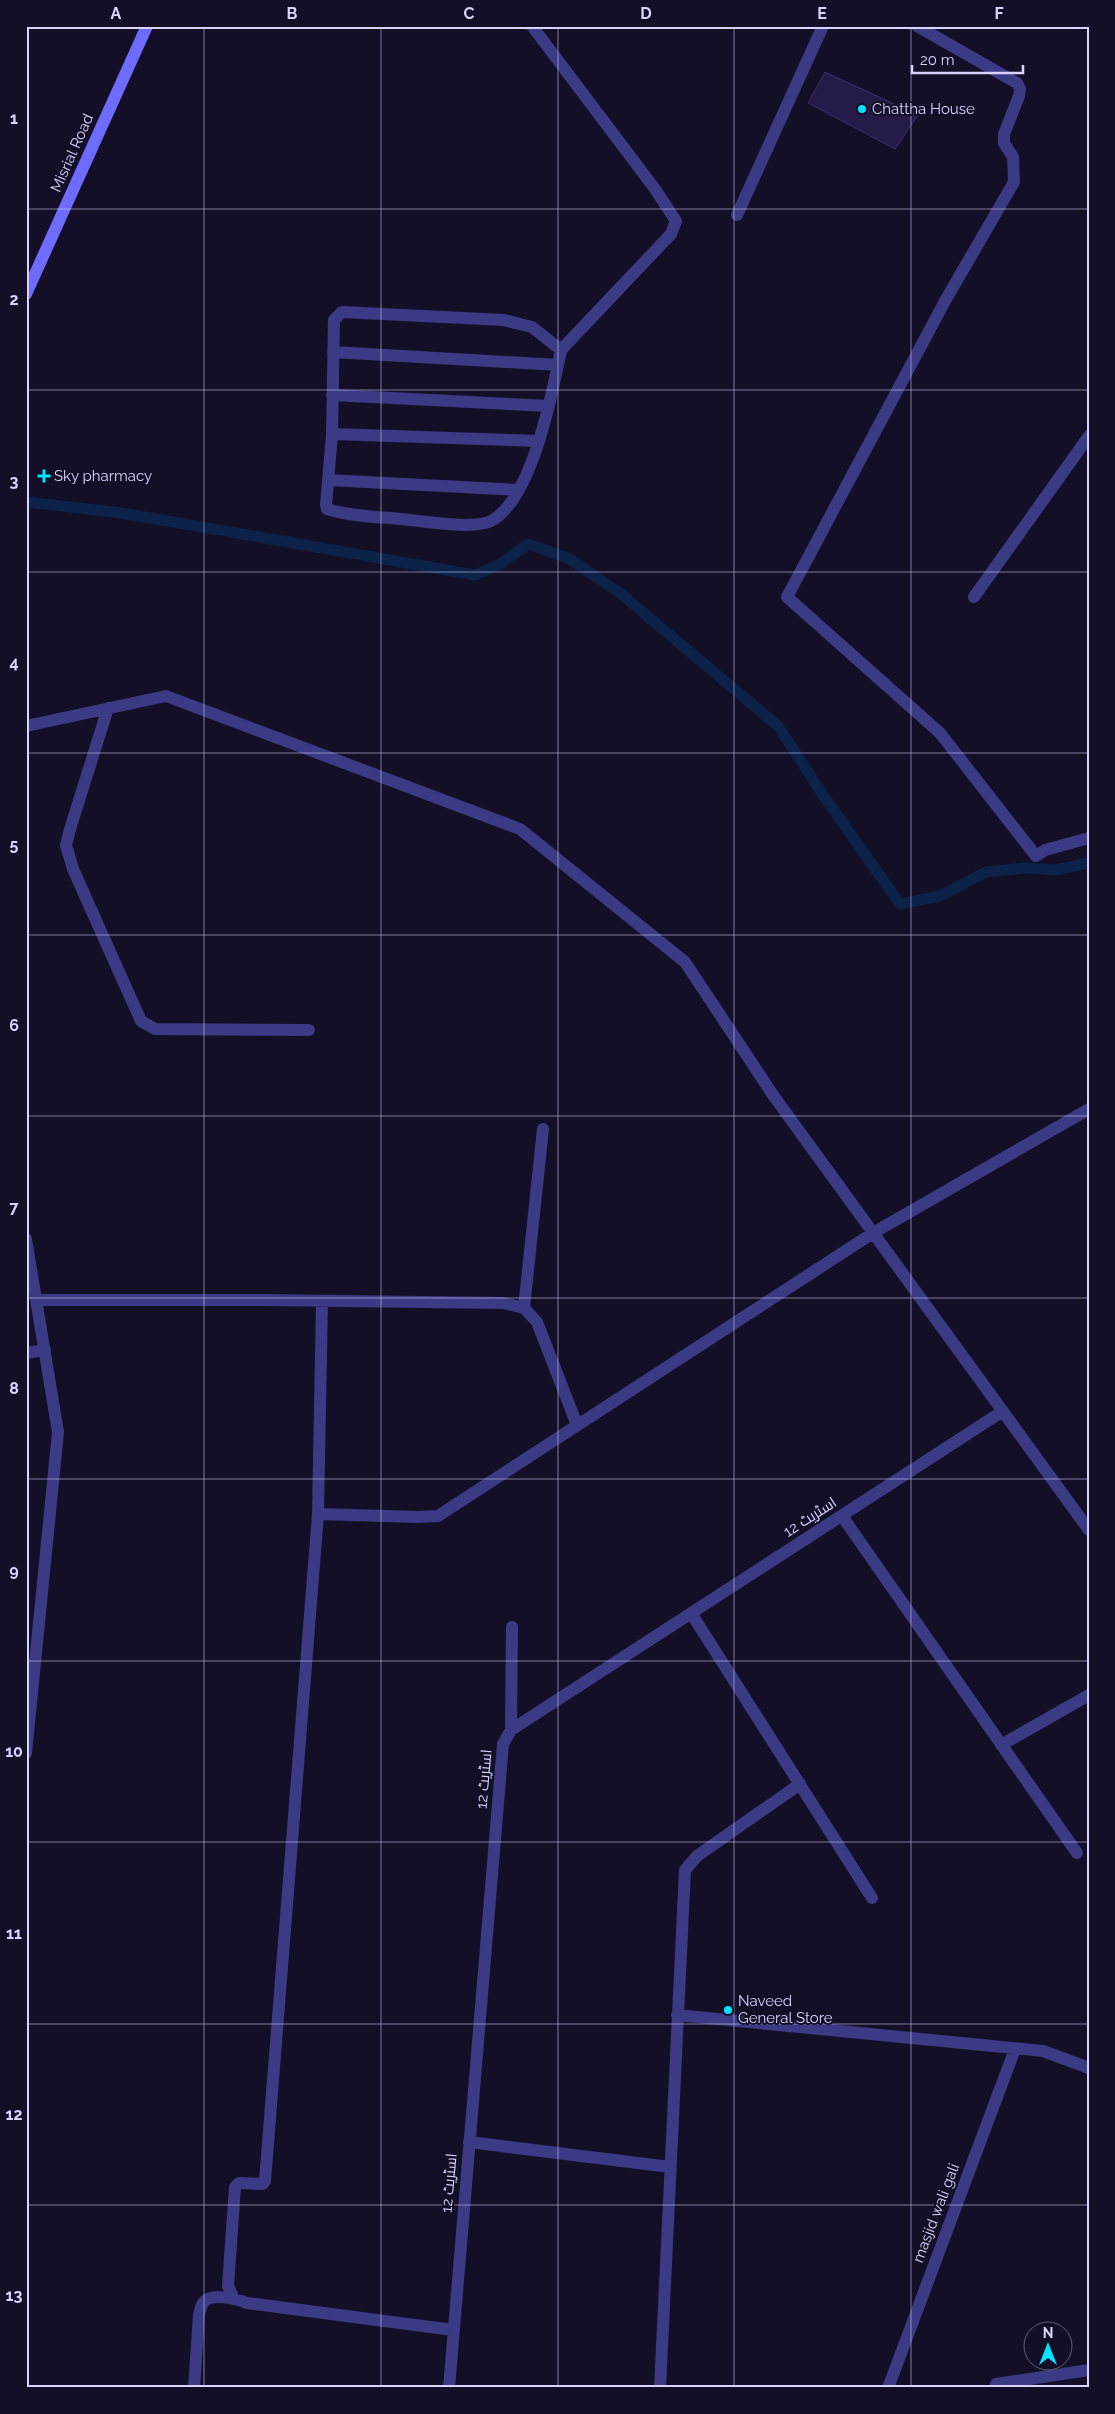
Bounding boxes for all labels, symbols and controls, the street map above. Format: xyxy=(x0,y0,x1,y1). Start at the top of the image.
text: A xyxy=(111,4,122,23)
text: B xyxy=(287,4,298,23)
text: C xyxy=(464,4,475,23)
text: D xyxy=(640,4,652,23)
text: E xyxy=(817,4,827,23)
text: F xyxy=(994,4,1004,23)
scale bar xyxy=(912,42,1024,74)
text: 20 m xyxy=(920,51,955,69)
place label: Chattha House xyxy=(872,100,975,118)
marker: Chattha House xyxy=(856,103,868,115)
text: 1 xyxy=(10,109,18,128)
street label: Misrial Road xyxy=(47,111,97,195)
text: 2 xyxy=(9,290,19,309)
place label: Sky pharmacy xyxy=(54,467,152,485)
marker: Sky pharmacy xyxy=(38,470,50,482)
text: 3 xyxy=(10,472,19,491)
text: 4 xyxy=(9,653,19,672)
text: 5 xyxy=(10,835,19,854)
text: 6 xyxy=(9,1016,19,1035)
text: 7 xyxy=(10,1198,19,1217)
text: 8 xyxy=(9,1379,19,1398)
street label: اسٹریٹ 12 xyxy=(780,1493,840,1541)
text: 9 xyxy=(9,1561,19,1580)
text: 10 xyxy=(5,1742,23,1761)
street label: اسٹریٹ 12 xyxy=(472,1748,496,1810)
text: 11 xyxy=(6,1924,22,1943)
place label: Naveed General Store xyxy=(738,1992,833,2027)
marker: Naveed General Store xyxy=(722,2004,734,2016)
text: 12 xyxy=(6,2105,22,2124)
street label: اسٹریٹ 12 xyxy=(437,2152,461,2214)
street label: masjid wali gali xyxy=(909,2161,963,2265)
text: 13 xyxy=(6,2286,22,2305)
north arrow xyxy=(1022,2322,1072,2372)
text: N xyxy=(1043,2325,1053,2341)

